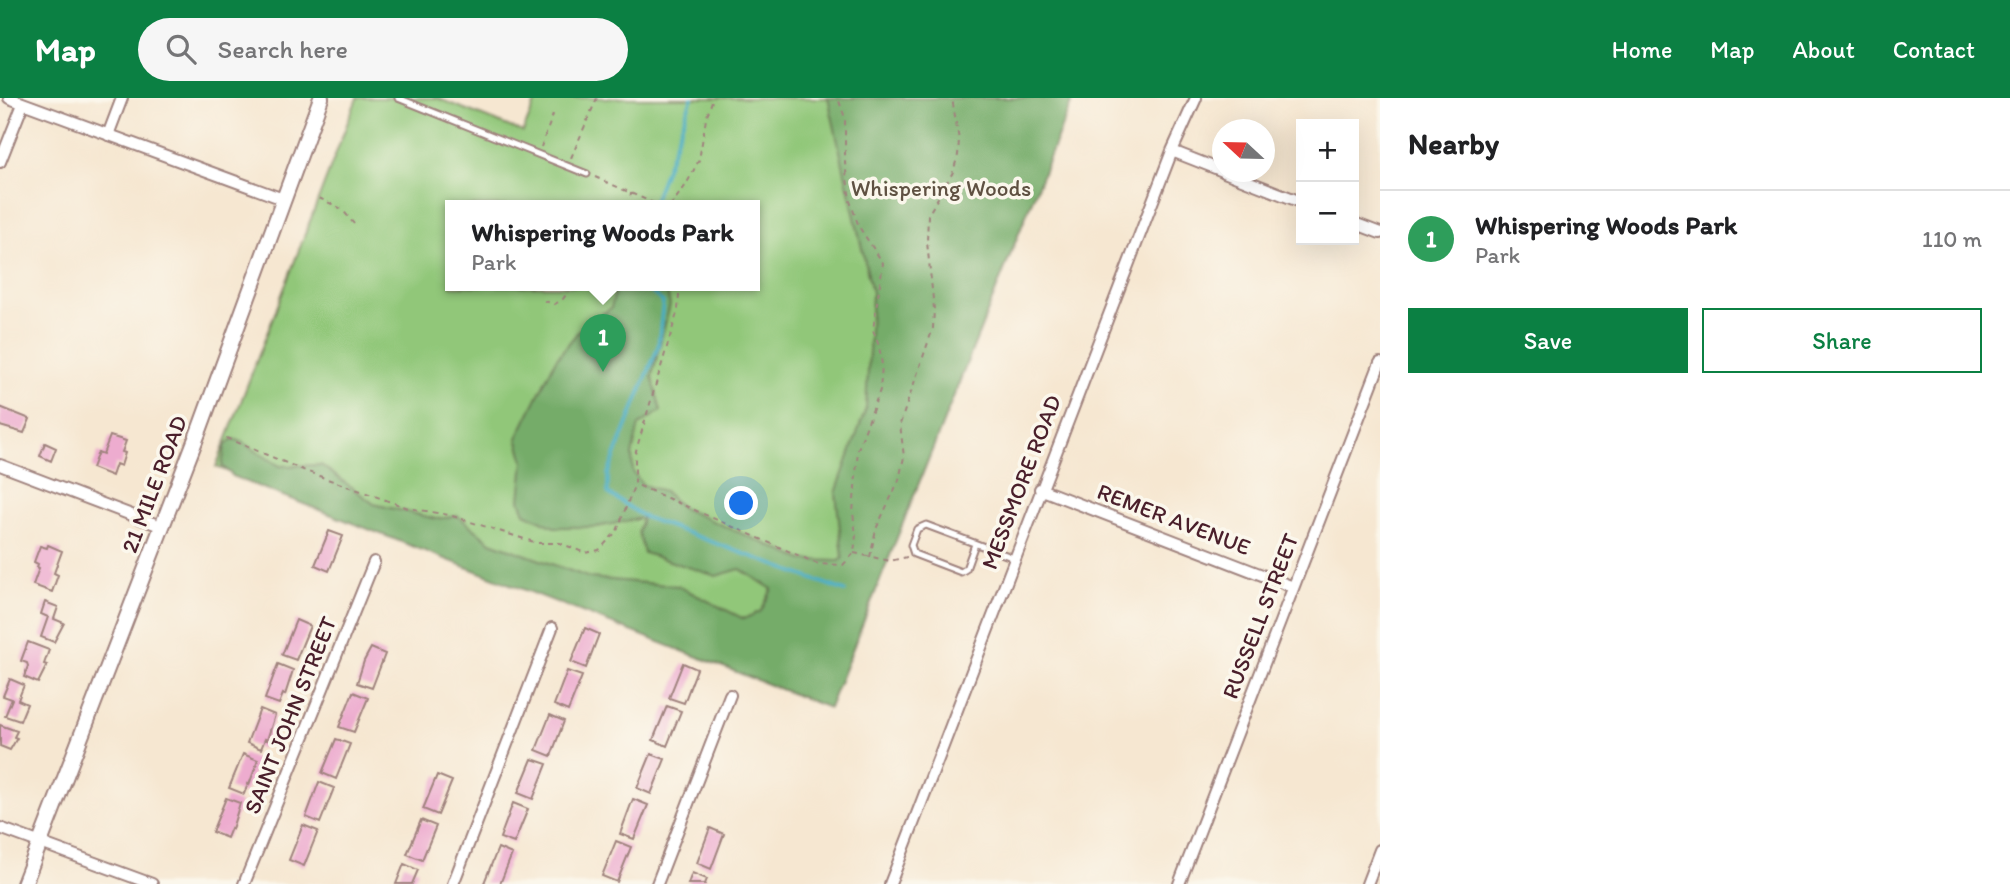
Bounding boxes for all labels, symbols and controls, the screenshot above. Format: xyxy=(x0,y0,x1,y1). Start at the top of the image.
search box xyxy=(138,18,628,81)
text: Map xyxy=(35,30,96,69)
icon: search xyxy=(162,30,200,68)
text: Search here xyxy=(218,33,348,65)
text: Home xyxy=(1612,35,1672,64)
text: Map xyxy=(1710,35,1754,64)
text: About xyxy=(1792,35,1855,64)
text: Contact xyxy=(1893,35,1975,64)
north arrow xyxy=(1212,119,1275,182)
map controls xyxy=(1296,119,1359,245)
button: + xyxy=(1296,119,1359,182)
text: Nearby xyxy=(1408,125,1499,162)
park label: Whispering Woods xyxy=(851,174,1031,202)
button: − xyxy=(1296,182,1359,245)
popup xyxy=(445,200,760,291)
text: Whispering Woods Park xyxy=(1475,209,1737,241)
text: Whispering Woods Park xyxy=(471,216,734,248)
text: 1 xyxy=(1426,225,1436,253)
text: 110 m xyxy=(1922,225,1982,253)
text: Park xyxy=(1475,241,1520,269)
text: Park xyxy=(471,248,517,276)
button: Save xyxy=(1408,308,1688,373)
button: Share xyxy=(1702,308,1982,373)
pin: 1 xyxy=(580,314,626,372)
street label: MESSMORE ROAD xyxy=(975,391,1067,573)
street label: 21 MILE ROAD xyxy=(115,411,193,557)
street label: REMER AVENUE xyxy=(1093,477,1255,561)
your location xyxy=(724,486,758,520)
street label: RUSSELL STREET xyxy=(1216,529,1304,703)
street label: SAINT JOHN STREET xyxy=(238,612,342,818)

